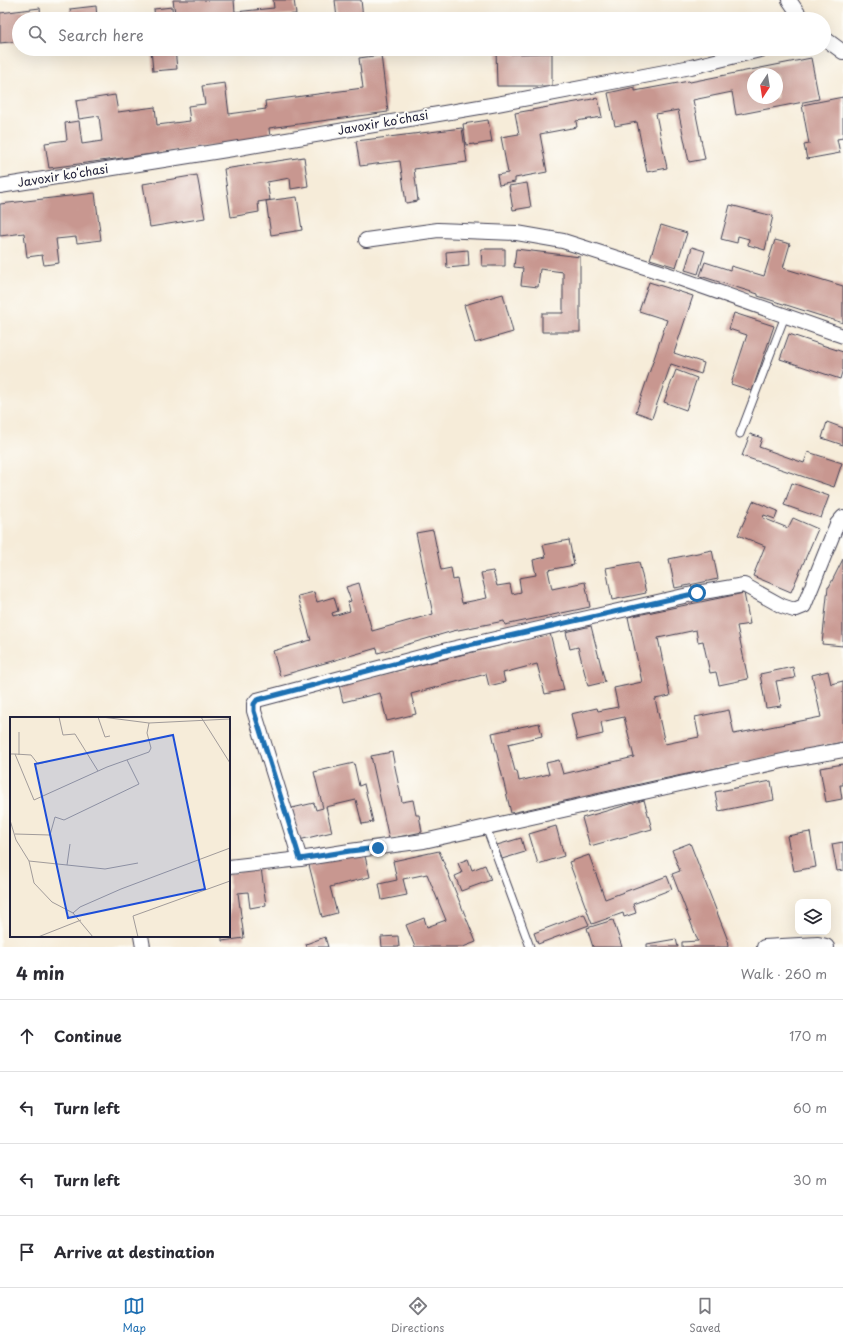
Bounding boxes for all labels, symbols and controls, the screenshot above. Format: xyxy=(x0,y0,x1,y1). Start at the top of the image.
search box xyxy=(12,12,831,56)
icon: search xyxy=(26,23,48,45)
text: Search here xyxy=(58,23,144,46)
north arrow xyxy=(747,68,783,104)
street label: Javoxir koʻchasi xyxy=(336,105,430,139)
street label: Javoxir koʻchasi xyxy=(16,159,110,191)
route start xyxy=(688,584,706,602)
inset map xyxy=(10,717,230,937)
route end xyxy=(369,839,387,857)
map controls xyxy=(795,899,831,935)
button: layers xyxy=(795,899,831,935)
text: 4 min xyxy=(16,960,64,986)
text: Walk · 260 m xyxy=(741,964,827,983)
text: Continue xyxy=(54,1024,122,1047)
icon: ahead xyxy=(16,1025,38,1047)
text: 170 m xyxy=(789,1026,827,1045)
text: Turn left xyxy=(54,1096,120,1119)
icon: left xyxy=(16,1097,38,1119)
text: 60 m xyxy=(793,1098,827,1117)
text: Turn left xyxy=(54,1168,120,1191)
icon: left xyxy=(16,1169,38,1191)
text: 30 m xyxy=(793,1170,827,1189)
text: Arrive at destination xyxy=(54,1240,215,1263)
icon: arrive xyxy=(16,1241,38,1263)
tab: Map xyxy=(122,1295,146,1336)
tab: Directions xyxy=(391,1295,444,1336)
tab: Saved xyxy=(689,1295,721,1336)

